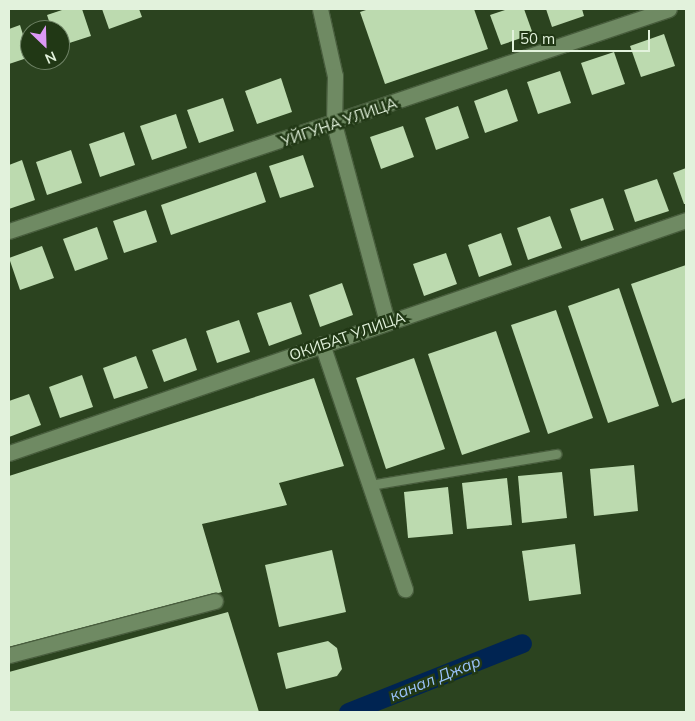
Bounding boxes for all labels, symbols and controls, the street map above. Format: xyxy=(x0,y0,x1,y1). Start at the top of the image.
north arrow xyxy=(20,20,70,70)
scale bar xyxy=(515,20,652,52)
text: 50 m xyxy=(520,29,555,48)
text: N xyxy=(42,47,59,68)
street label: УЙГУНА УЛИЦА xyxy=(279,94,399,150)
street label: ОКИБАТ УЛИЦА xyxy=(287,308,407,364)
water label: канал Джар xyxy=(387,651,483,705)

